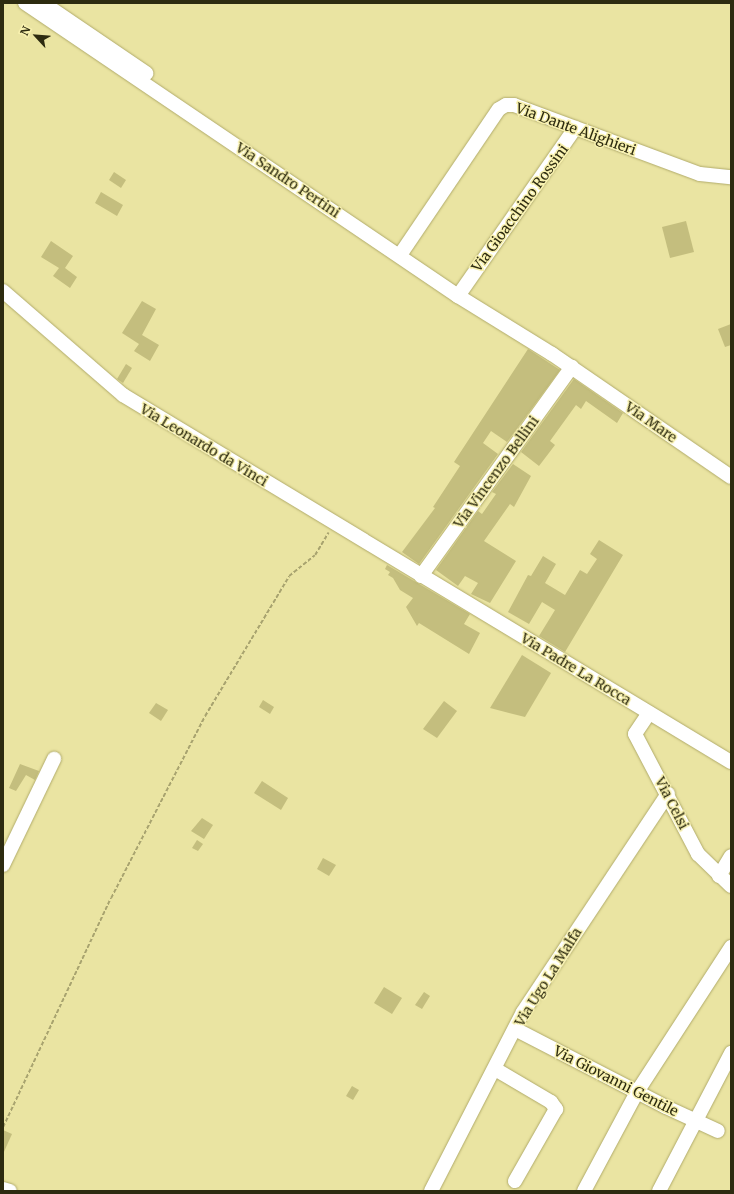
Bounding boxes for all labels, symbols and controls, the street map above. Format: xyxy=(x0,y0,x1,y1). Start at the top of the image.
north arrow xyxy=(16,16,56,56)
text: N xyxy=(17,24,33,38)
street label: Via Dante Alighieri xyxy=(514,99,638,159)
street label: Via Sandro Pertini xyxy=(233,139,343,221)
street label: Via Gioacchino Rossini xyxy=(468,141,572,275)
street label: Via Mare xyxy=(622,398,680,446)
street label: Via Leonardo da Vinci xyxy=(137,400,271,490)
street label: Via Vincenzo Bellini xyxy=(450,413,542,531)
street label: Via Padre La Rocca xyxy=(518,629,634,709)
street label: Via Celsi xyxy=(652,774,692,832)
street label: Via Ugo La Malfa xyxy=(511,925,585,1029)
street label: Via Giovanni Gentile xyxy=(551,1042,681,1120)

